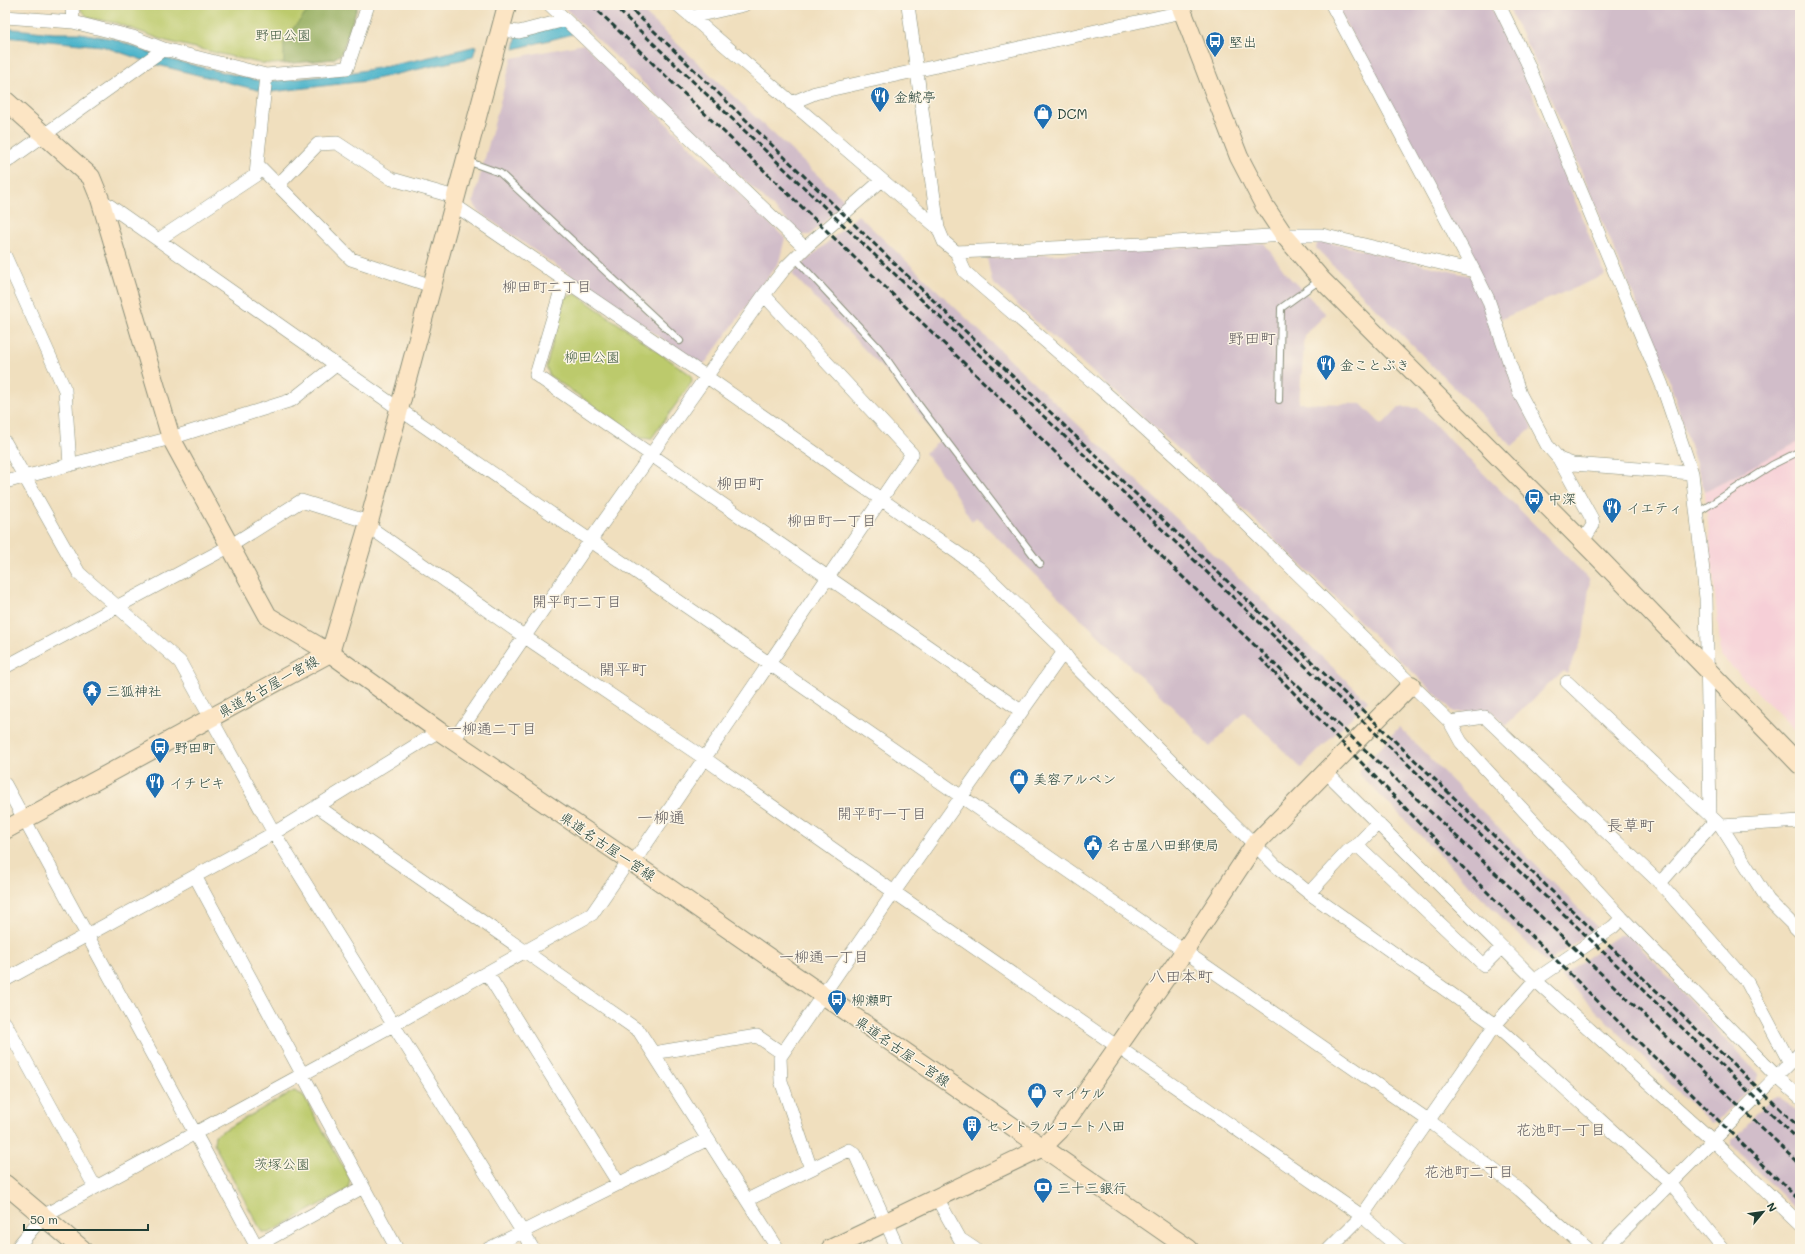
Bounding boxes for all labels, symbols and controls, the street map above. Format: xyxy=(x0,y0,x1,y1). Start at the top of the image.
park label: 野田公園 xyxy=(255,25,311,44)
bus stop icon: 堅出 xyxy=(1204,30,1226,58)
place label: 堅出 xyxy=(1229,32,1257,51)
restaurant icon: 金鯱亭 xyxy=(869,85,891,113)
place label: 金鯱亭 xyxy=(894,87,936,106)
shop icon: DCM xyxy=(1032,102,1054,130)
place label: DCM xyxy=(1057,104,1088,123)
district label: 柳田町二丁目 xyxy=(502,276,592,296)
district label: 野田町 xyxy=(1228,327,1276,348)
park label: 柳田公園 xyxy=(564,347,620,366)
restaurant icon: 金ことぶき xyxy=(1315,353,1337,381)
place label: 金ことぶき xyxy=(1340,355,1410,374)
district label: 柳田町 xyxy=(716,472,764,493)
bus stop icon: 中深 xyxy=(1523,487,1545,515)
place label: 中深 xyxy=(1548,489,1576,508)
restaurant icon: イエティ xyxy=(1601,496,1623,524)
place label: イエティ xyxy=(1626,498,1683,517)
district label: 柳田町一丁目 xyxy=(787,510,877,530)
district label: 開平町二丁目 xyxy=(532,591,622,611)
street label: 県道名古屋一宮線 xyxy=(214,651,322,721)
district label: 開平町 xyxy=(599,658,647,679)
temple icon: 三狐神社 xyxy=(81,679,103,707)
place label: 三狐神社 xyxy=(106,681,162,700)
district label: 一柳通二丁目 xyxy=(447,718,537,738)
bus stop icon: 野田町 xyxy=(149,736,171,764)
place label: 野田町 xyxy=(174,738,216,757)
shop icon: 美容アルペン xyxy=(1008,767,1030,795)
place label: 美容アルペン xyxy=(1033,769,1116,788)
restaurant icon: イチビキ xyxy=(144,771,166,799)
place label: イチビキ xyxy=(169,773,225,792)
district label: 開平町一丁目 xyxy=(837,803,927,823)
district label: 一柳通 xyxy=(637,806,685,827)
street label: 県道名古屋一宮線 xyxy=(556,807,660,885)
district label: 長草町 xyxy=(1607,814,1655,835)
public building icon: 名古屋八田郵便局 xyxy=(1082,833,1104,861)
place label: 名古屋八田郵便局 xyxy=(1107,835,1219,854)
district label: 一柳通一丁目 xyxy=(779,946,869,966)
district label: 八田本町 xyxy=(1149,965,1213,986)
bus stop icon: 柳瀬町 xyxy=(826,988,848,1016)
place label: 柳瀬町 xyxy=(851,990,893,1009)
street label: 県道名古屋一宮線 xyxy=(852,1011,954,1091)
shop icon: マイケル xyxy=(1026,1081,1048,1109)
place label: マイケル xyxy=(1051,1083,1106,1102)
building icon: セントラルコート八田 xyxy=(961,1114,983,1142)
place label: セントラルコート八田 xyxy=(986,1116,1125,1135)
district label: 花池町一丁目 xyxy=(1516,1119,1606,1139)
park label: 茨塚公園 xyxy=(254,1154,310,1173)
district label: 花池町二丁目 xyxy=(1424,1161,1514,1181)
bank icon: 三十三銀行 xyxy=(1032,1176,1054,1204)
place label: 三十三銀行 xyxy=(1057,1178,1127,1197)
north arrow xyxy=(1743,1192,1783,1232)
text: N xyxy=(1764,1200,1781,1214)
scale bar xyxy=(24,1206,148,1232)
text: 50 m xyxy=(30,1211,58,1227)

